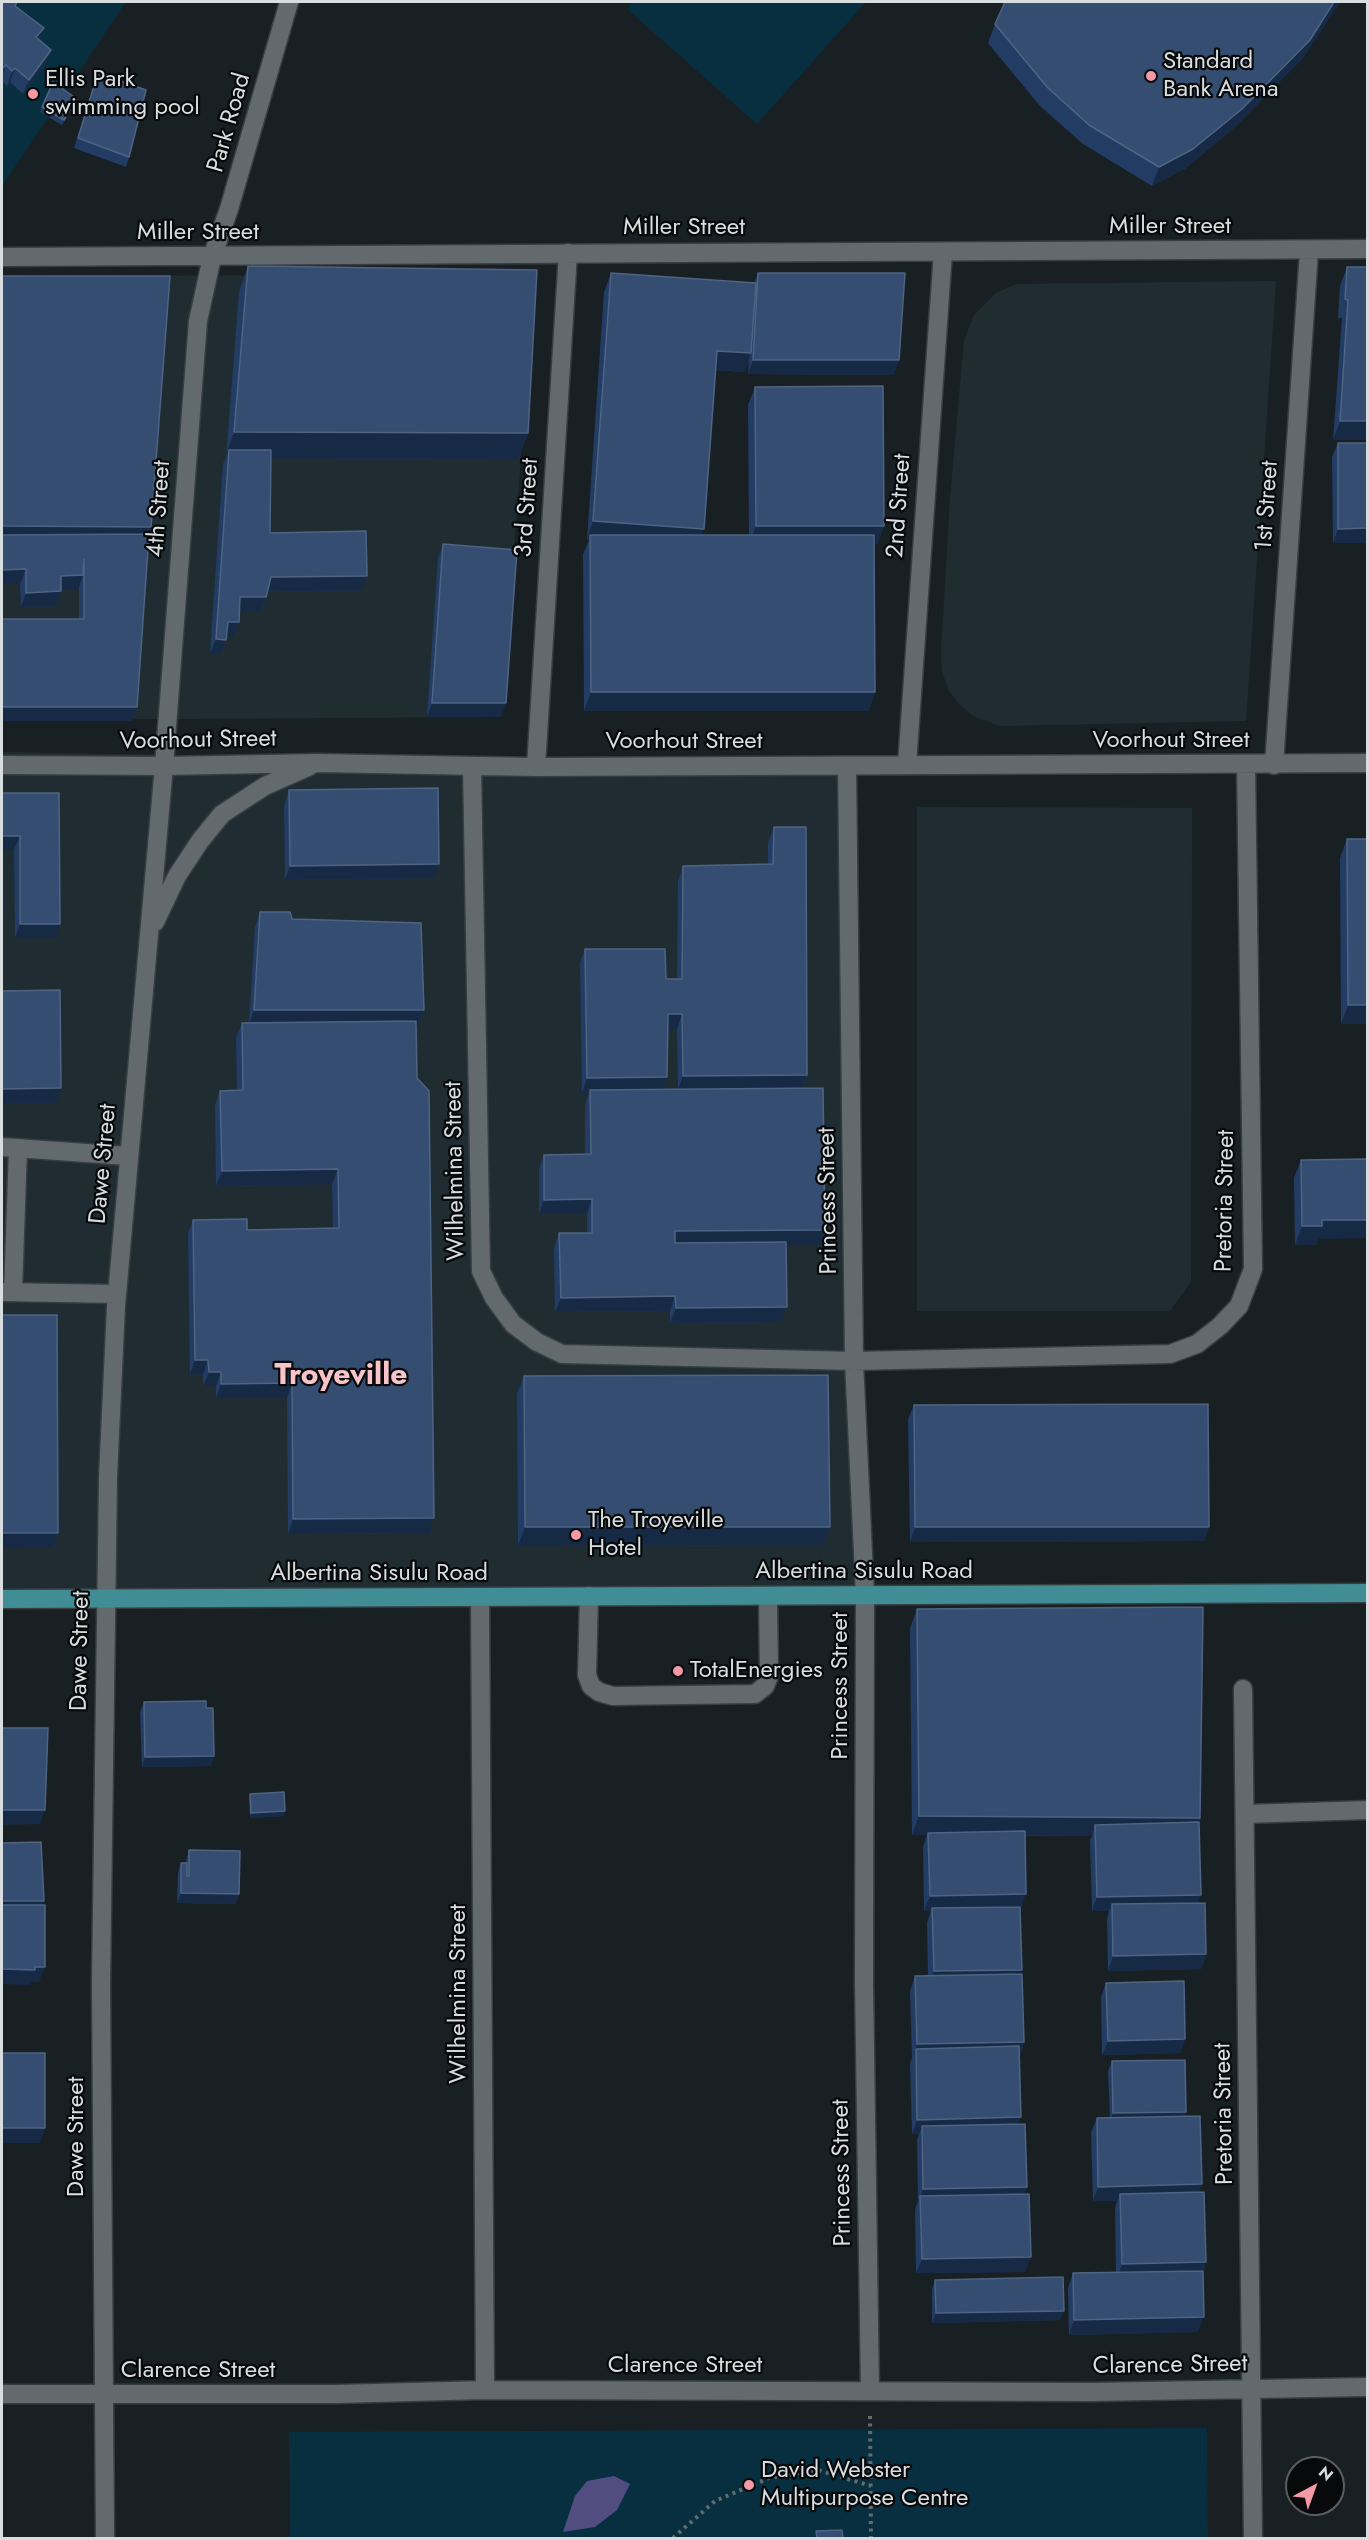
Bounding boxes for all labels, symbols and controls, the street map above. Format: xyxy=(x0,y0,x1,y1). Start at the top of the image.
place label: Standard Bank Arena xyxy=(1163,48,1279,104)
place label: Ellis Park swimming pool xyxy=(45,66,200,122)
marker: Standard Bank Arena xyxy=(1144,69,1158,83)
street label: Park Road xyxy=(202,70,258,176)
marker: Ellis Park swimming pool xyxy=(26,87,40,101)
street label: Miller Street xyxy=(1109,213,1231,241)
street label: Miller Street xyxy=(623,214,745,242)
street label: Miller Street xyxy=(137,219,259,247)
street label: 2nd Street xyxy=(882,453,918,559)
street label: 3rd Street xyxy=(510,457,546,559)
street label: 4th Street xyxy=(142,460,178,558)
street label: 1st Street xyxy=(1250,460,1286,552)
street label: Voorhout Street xyxy=(119,725,277,757)
street label: Voorhout Street xyxy=(1093,727,1249,755)
street label: Voorhout Street xyxy=(606,728,762,756)
street label: Wilhelmina Street xyxy=(440,1081,472,1261)
street label: Dawe Street xyxy=(84,1103,124,1225)
street label: Princess Street xyxy=(813,1127,845,1275)
street label: Pretoria Street xyxy=(1210,1130,1242,1272)
district label: Troyeville xyxy=(275,1359,407,1395)
place label: The Troyeville Hotel xyxy=(588,1507,724,1563)
marker: The Troyeville Hotel xyxy=(569,1528,583,1542)
street label: Albertina Sisulu Road xyxy=(755,1558,973,1586)
street label: Albertina Sisulu Road xyxy=(270,1560,488,1588)
street label: Dawe Street xyxy=(66,1590,96,1712)
street label: Princess Street xyxy=(827,1612,855,1760)
place label: TotalEnergies xyxy=(690,1657,823,1685)
marker: TotalEnergies xyxy=(671,1664,685,1678)
street label: Wilhelmina Street xyxy=(445,1904,473,2084)
street label: Pretoria Street xyxy=(1209,2043,1241,2185)
street label: Dawe Street xyxy=(63,2077,91,2197)
street label: Princess Street xyxy=(827,2099,859,2247)
street label: Clarence Street xyxy=(1092,2350,1248,2382)
street label: Clarence Street xyxy=(608,2352,762,2380)
street label: Clarence Street xyxy=(121,2357,275,2385)
north arrow xyxy=(1285,2456,1345,2516)
place label: David Webster Multipurpose Centre xyxy=(761,2457,968,2513)
text: N xyxy=(1313,2461,1338,2486)
marker: David Webster Multipurpose Centre xyxy=(742,2478,756,2492)

